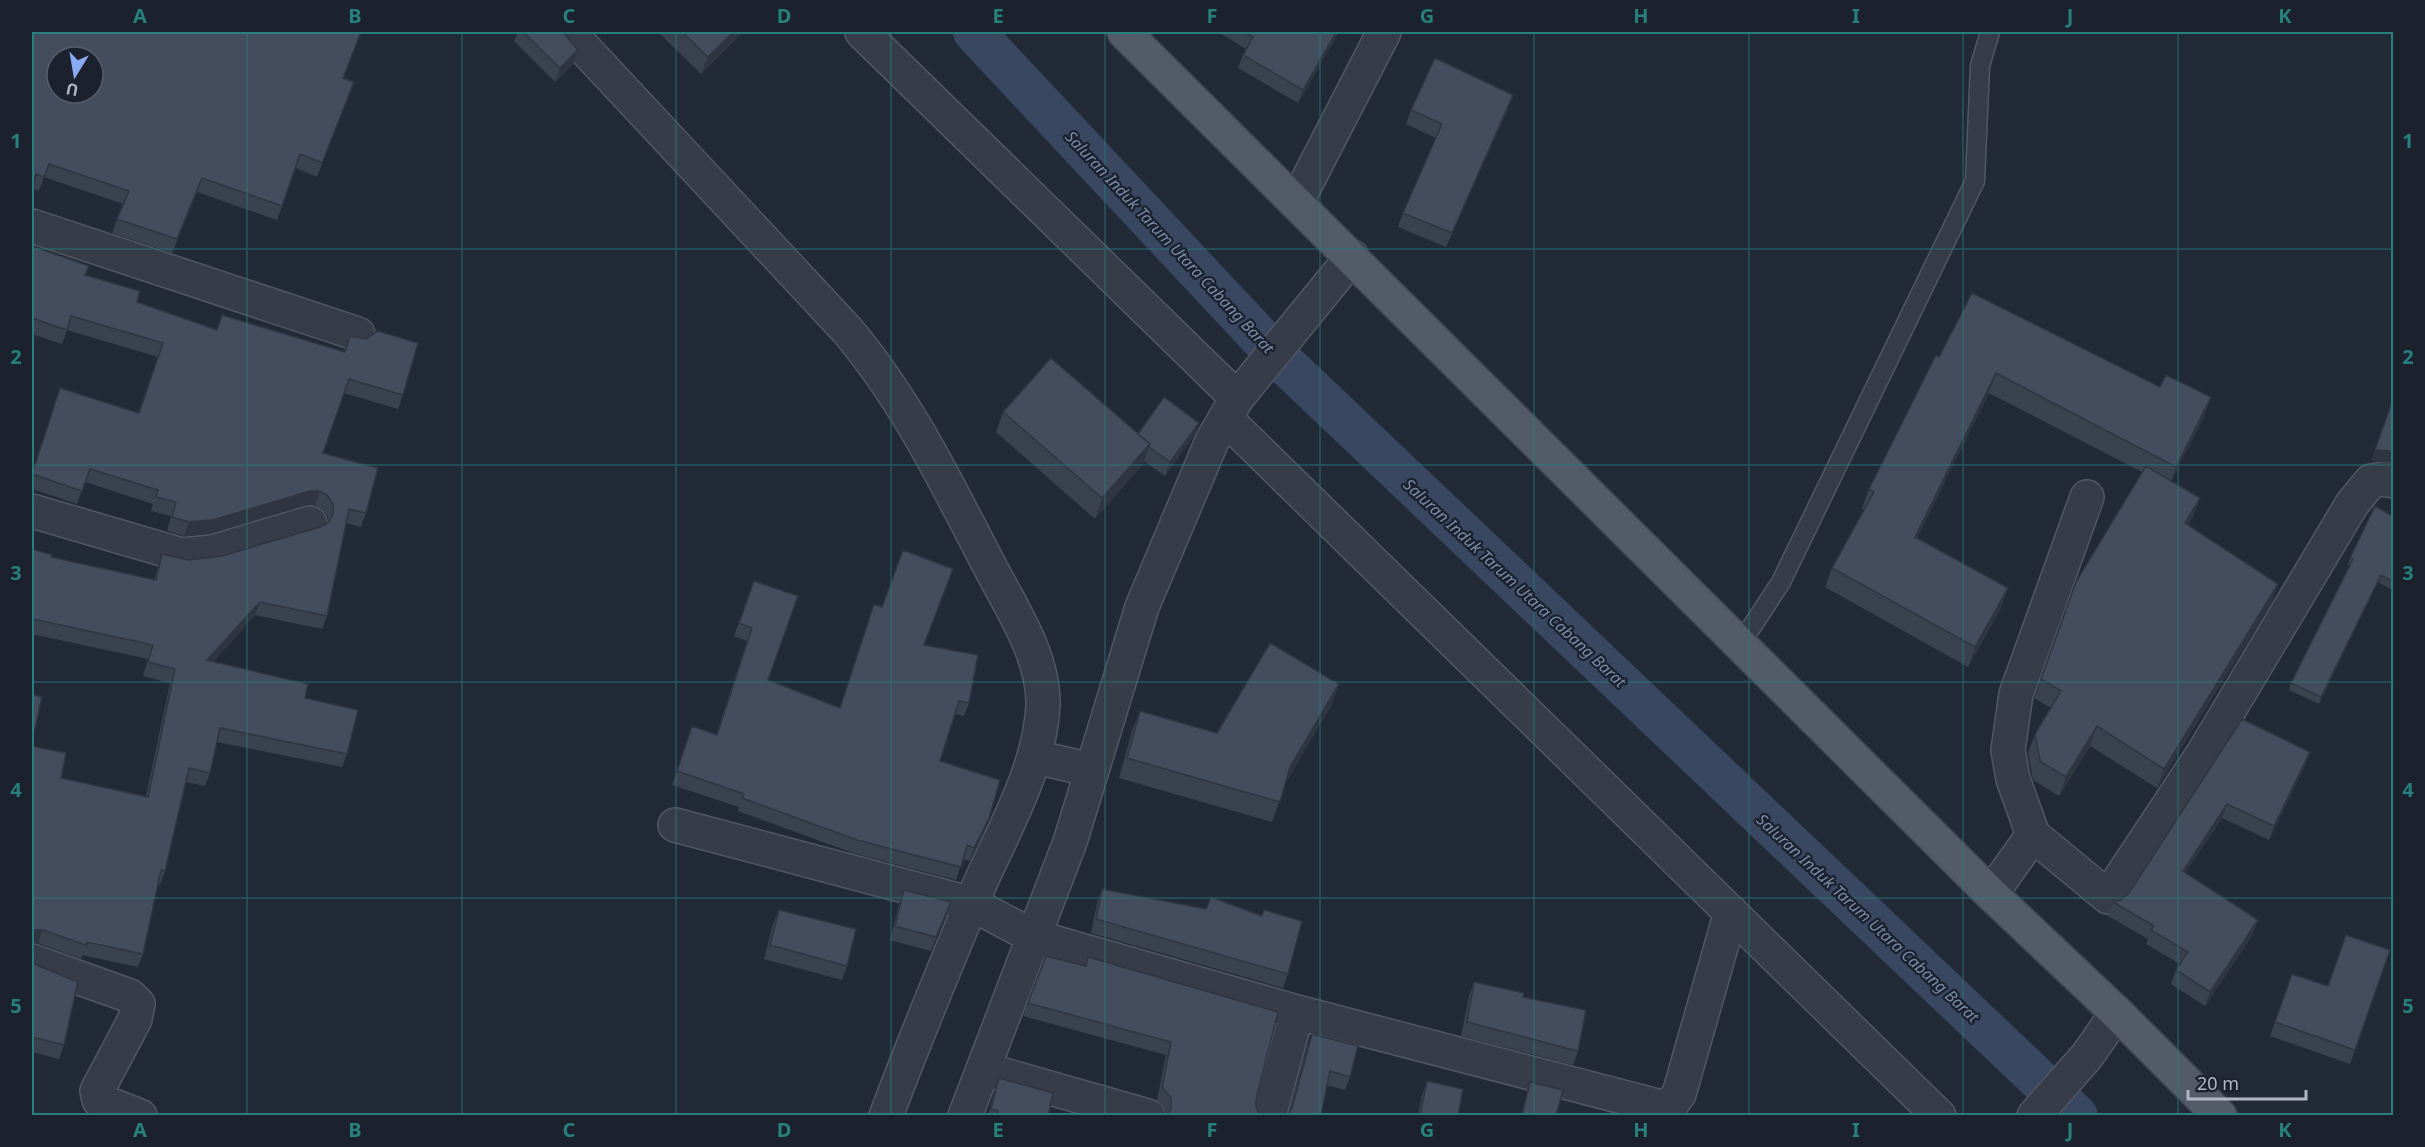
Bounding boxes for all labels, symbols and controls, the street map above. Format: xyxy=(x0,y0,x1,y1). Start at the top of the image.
text: A xyxy=(133,2,147,29)
text: B xyxy=(348,2,362,29)
text: C xyxy=(563,2,576,29)
text: D xyxy=(777,2,791,29)
text: E xyxy=(992,2,1004,29)
text: F xyxy=(1207,2,1217,29)
text: G xyxy=(1420,2,1434,29)
text: H xyxy=(1633,2,1649,29)
text: I xyxy=(1852,2,1860,29)
text: J xyxy=(2065,2,2073,29)
text: K xyxy=(2278,2,2292,29)
north arrow xyxy=(45,45,105,105)
text: U xyxy=(64,78,80,102)
water label: Saluran Induk Tarum Utara Cabang Barat xyxy=(1061,126,1280,359)
text: 1 xyxy=(10,127,22,154)
text: 1 xyxy=(2402,127,2414,154)
text: 2 xyxy=(10,343,22,370)
text: 2 xyxy=(2402,343,2414,370)
water label: Saluran Induk Tarum Utara Cabang Barat xyxy=(1399,474,1632,693)
text: 3 xyxy=(10,559,22,586)
text: 3 xyxy=(2402,559,2414,586)
text: 4 xyxy=(10,776,22,803)
text: 4 xyxy=(2402,776,2414,803)
water label: Saluran Induk Tarum Utara Cabang Barat xyxy=(1752,809,1985,1028)
text: 5 xyxy=(10,992,22,1019)
text: 5 xyxy=(2402,992,2414,1019)
scale bar xyxy=(2188,1063,2306,1101)
text: 20 m xyxy=(2197,1071,2239,1095)
text: A xyxy=(133,1116,147,1143)
text: B xyxy=(348,1116,362,1143)
text: C xyxy=(563,1116,576,1143)
text: D xyxy=(777,1116,791,1143)
text: E xyxy=(992,1116,1004,1143)
text: F xyxy=(1207,1116,1217,1143)
text: G xyxy=(1420,1116,1434,1143)
text: H xyxy=(1633,1116,1649,1143)
text: I xyxy=(1852,1116,1860,1143)
text: J xyxy=(2065,1116,2073,1143)
text: K xyxy=(2278,1116,2292,1143)

